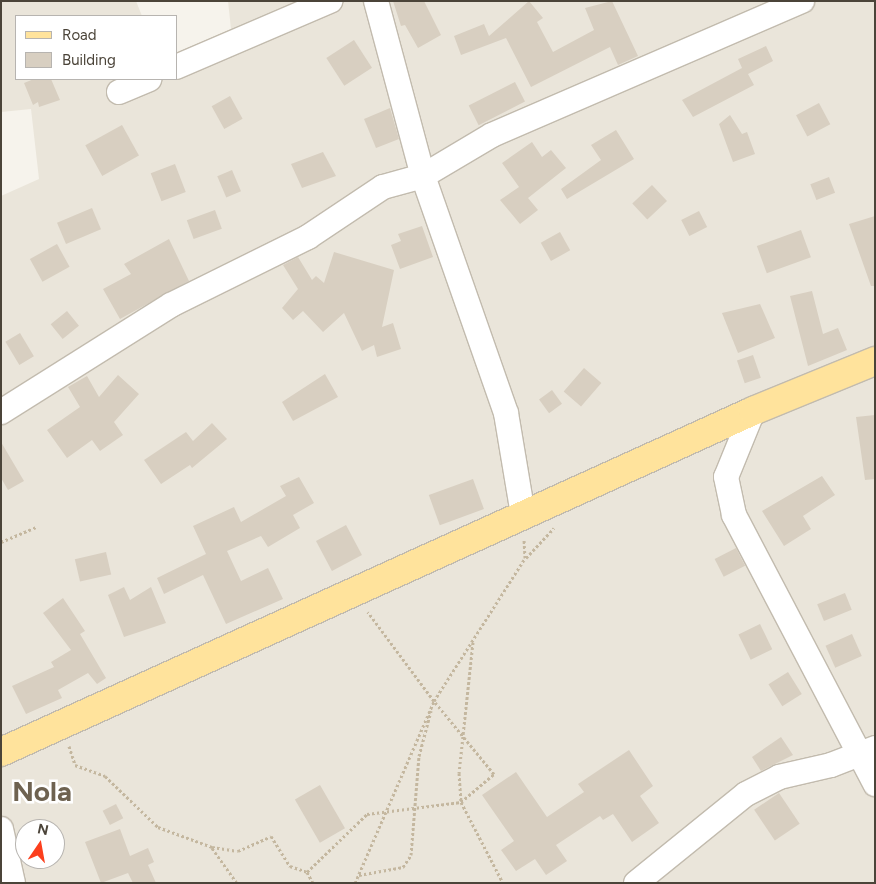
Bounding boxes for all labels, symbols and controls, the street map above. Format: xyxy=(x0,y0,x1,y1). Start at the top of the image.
legend xyxy=(15,15,178,80)
text: Road xyxy=(62,26,97,44)
text: Building xyxy=(62,51,116,69)
district label: Nola xyxy=(12,774,72,808)
north arrow xyxy=(15,819,65,869)
text: N xyxy=(36,820,50,839)

